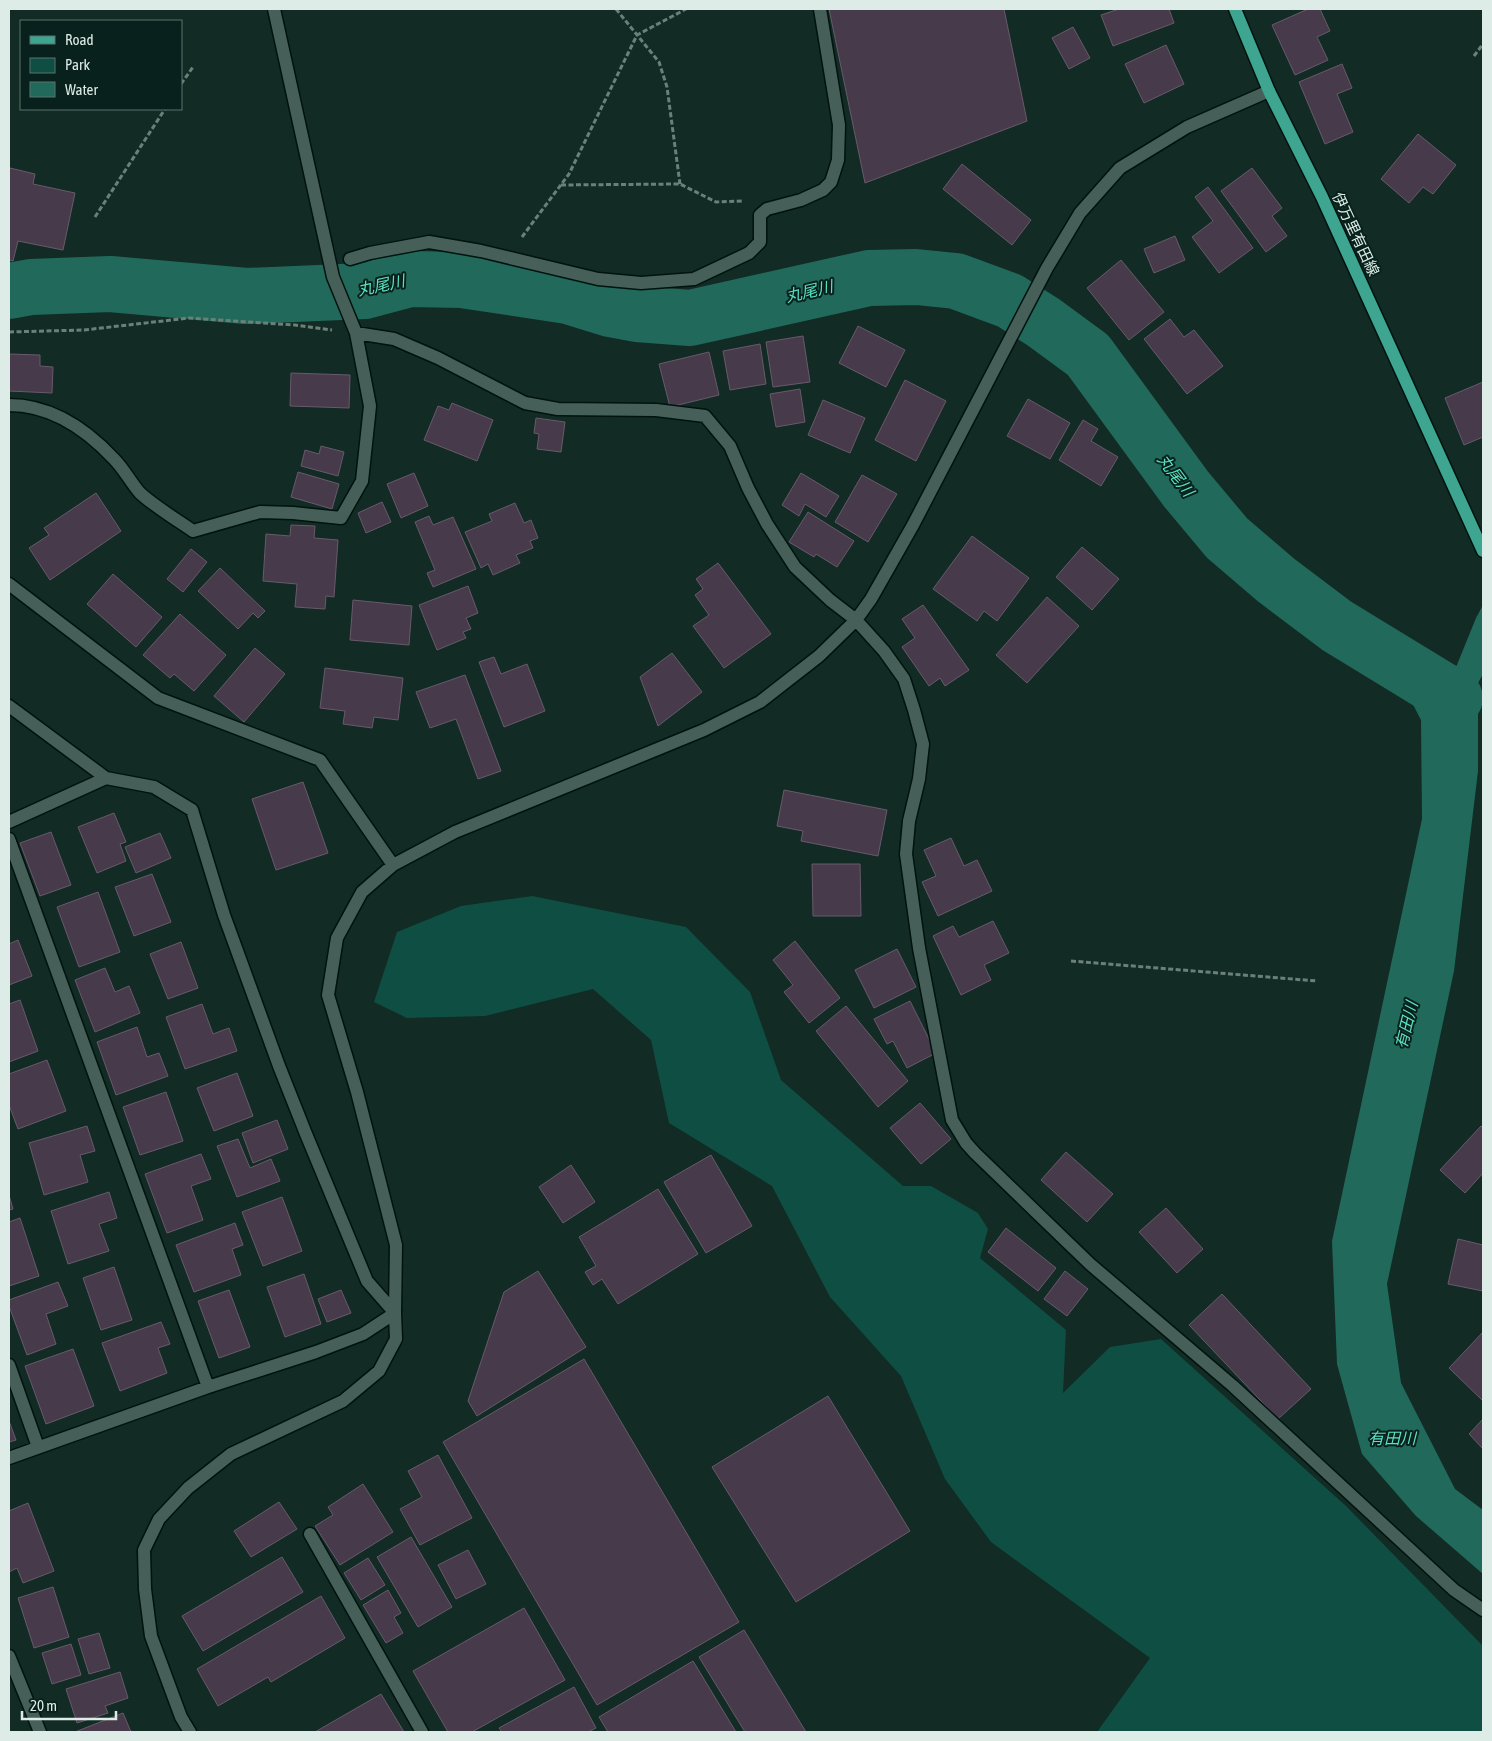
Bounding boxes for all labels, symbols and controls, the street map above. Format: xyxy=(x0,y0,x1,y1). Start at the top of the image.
legend xyxy=(20,20,182,110)
text: Road xyxy=(65,31,94,48)
text: Park xyxy=(65,56,90,73)
text: Water xyxy=(65,81,98,98)
street label: 伊万里有田線 xyxy=(1329,190,1383,278)
water label: 丸尾川 xyxy=(356,271,408,299)
water label: 丸尾川 xyxy=(784,276,836,305)
water label: 丸尾川 xyxy=(1154,450,1199,501)
water label: 有田川 xyxy=(1391,998,1421,1050)
water label: 有田川 xyxy=(1368,1429,1418,1447)
scale bar xyxy=(22,1688,116,1720)
text: 20 m xyxy=(30,1697,57,1714)

